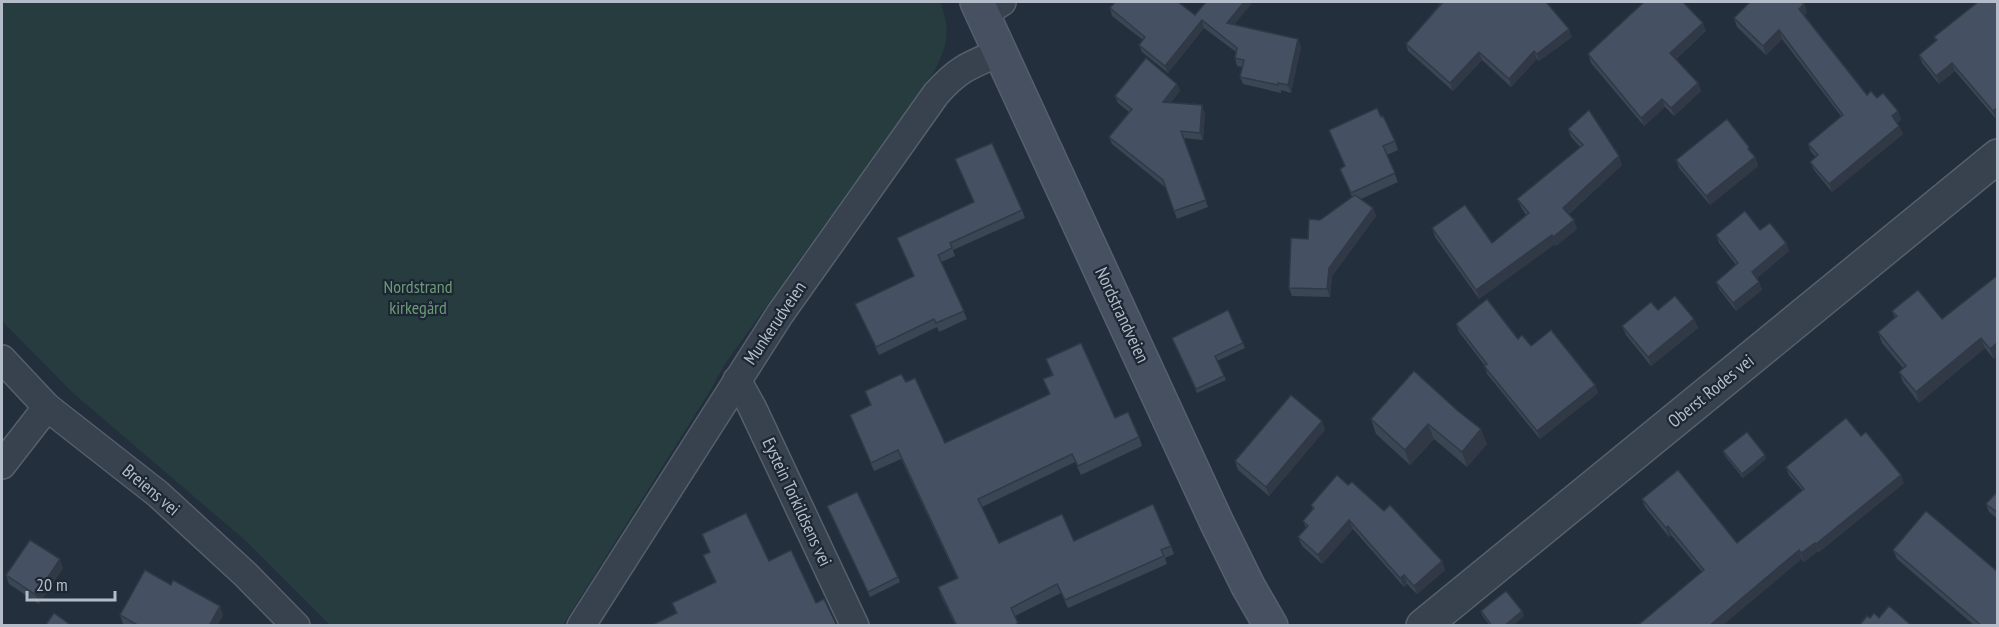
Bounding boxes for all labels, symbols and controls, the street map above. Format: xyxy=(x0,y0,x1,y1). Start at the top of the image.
street label: Nordstrandveien xyxy=(1090,263,1155,366)
park label: Nordstrand kirkegård xyxy=(383,275,453,319)
street label: Munkerudveien xyxy=(738,277,811,369)
street label: Oberst Rodes vei xyxy=(1663,349,1758,432)
street label: Eystein Torkildsens vei xyxy=(758,434,837,570)
street label: Breiens vei xyxy=(118,459,185,520)
scale bar xyxy=(27,564,116,602)
text: 20 m xyxy=(36,573,68,596)

